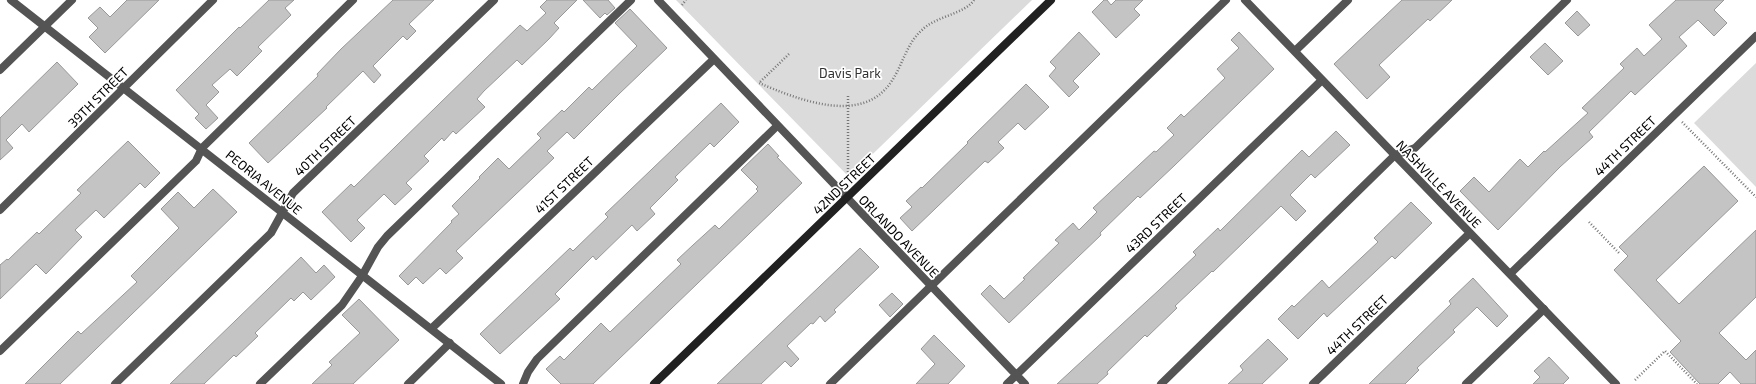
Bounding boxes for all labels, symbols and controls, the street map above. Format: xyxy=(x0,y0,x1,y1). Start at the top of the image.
street label: 39TH STREET xyxy=(64,63,132,131)
park label: Davis Park xyxy=(819,65,881,81)
street label: 40TH STREET xyxy=(291,112,360,180)
street label: 44TH STREET xyxy=(1591,112,1660,180)
street label: NASHVILLE AVENUE xyxy=(1393,137,1485,231)
street label: PEORIA AVENUE xyxy=(223,146,305,218)
street label: 42ND STREET xyxy=(809,150,879,218)
street label: 41ST STREET xyxy=(531,153,597,217)
street label: 43RD STREET xyxy=(1122,189,1191,256)
street label: ORLANDO AVENUE xyxy=(856,191,942,281)
street label: 44TH STREET xyxy=(1323,291,1392,359)

